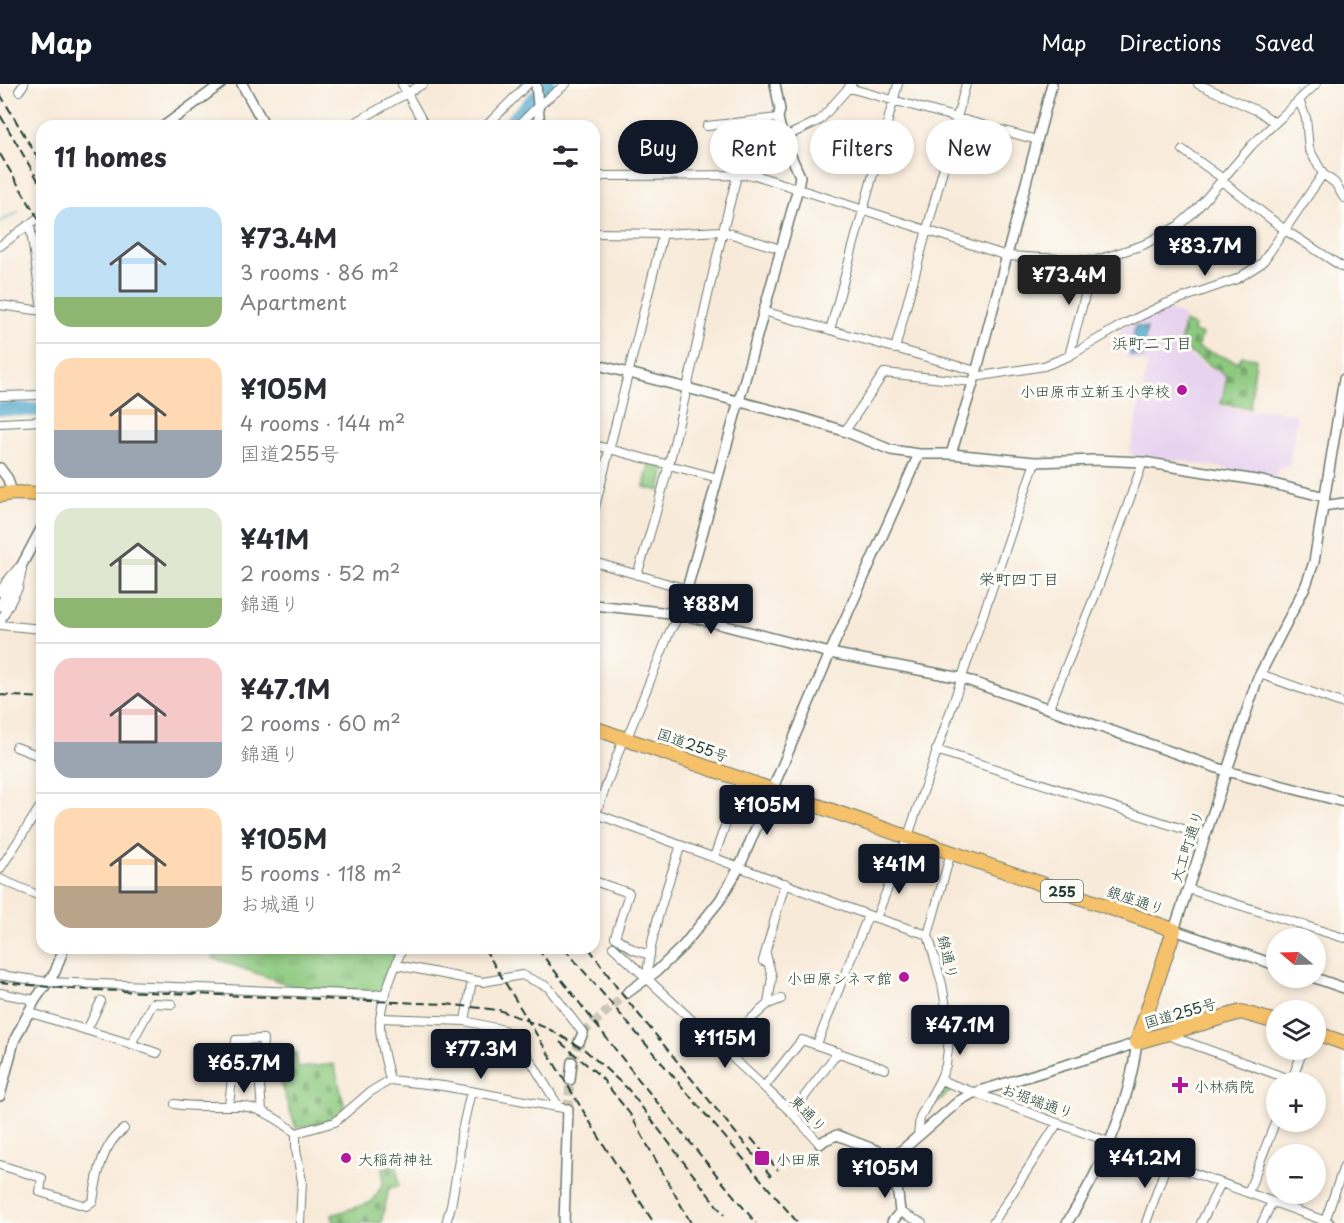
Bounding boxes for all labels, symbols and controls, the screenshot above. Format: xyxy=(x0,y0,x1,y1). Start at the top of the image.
text: Map xyxy=(30,21,92,64)
text: Map xyxy=(1041,26,1086,58)
text: Directions xyxy=(1119,26,1221,58)
text: Saved xyxy=(1254,26,1314,58)
chip: Buy xyxy=(618,120,698,174)
chip: Rent xyxy=(710,120,798,174)
chip: Filters xyxy=(810,120,914,174)
chip: New xyxy=(926,120,1012,174)
text: 11 homes xyxy=(54,137,167,176)
icon: filters xyxy=(549,140,582,173)
text: ¥73.4M xyxy=(240,218,337,257)
pin: ¥83.7M xyxy=(1156,226,1254,277)
text: ¥83.7M xyxy=(1168,230,1242,260)
icon: home xyxy=(102,231,174,303)
pin: ¥73.4M xyxy=(1020,255,1118,306)
text: 3 rooms · 86 m² xyxy=(240,257,399,287)
text: ¥73.4M xyxy=(1032,259,1106,289)
text: Apartment xyxy=(240,287,347,317)
district label: 浜町二丁目 xyxy=(1112,330,1192,354)
text: ¥105M xyxy=(240,369,327,408)
place label: 小田原市立新玉小学校 xyxy=(1020,379,1170,402)
icon: home xyxy=(102,382,174,454)
marker: 小田原市立新玉小学校 xyxy=(1175,383,1189,397)
text: 4 rooms · 144 m² xyxy=(240,408,405,438)
text: 国道255号 xyxy=(240,438,339,468)
text: ¥41M xyxy=(240,519,309,558)
icon: home xyxy=(102,532,174,604)
text: 2 rooms · 52 m² xyxy=(240,558,400,588)
district label: 栄町四丁目 xyxy=(979,566,1059,590)
pin: ¥88M xyxy=(675,584,747,635)
text: 錦通り xyxy=(240,588,300,618)
text: ¥88M xyxy=(683,588,739,618)
text: ¥47.1M xyxy=(240,669,330,708)
icon: home xyxy=(102,682,174,754)
text: 2 rooms · 60 m² xyxy=(240,708,401,738)
street label: 国道255号 xyxy=(654,721,732,767)
text: 錦通り xyxy=(240,738,300,768)
pin: ¥105M xyxy=(725,785,809,836)
text: ¥105M xyxy=(733,789,801,819)
street label: 大工町通り xyxy=(1163,807,1209,885)
text: ¥105M xyxy=(240,819,327,858)
icon: home xyxy=(102,832,174,904)
pin: ¥41M xyxy=(863,844,935,895)
text: ¥41M xyxy=(872,848,926,878)
text: 5 rooms · 118 m² xyxy=(240,858,402,888)
street label: 銀座通り xyxy=(1104,878,1168,920)
road number: 255 xyxy=(1041,880,1083,902)
text: お城通り xyxy=(240,888,320,918)
north arrow xyxy=(1266,928,1326,988)
map controls xyxy=(1266,928,1326,1204)
street label: 錦通り xyxy=(933,932,965,982)
place label: 小田原シネマ館 xyxy=(787,966,892,989)
marker: 小田原シネマ館 xyxy=(897,970,911,984)
street label: 国道255号 xyxy=(1141,991,1219,1033)
button: layers xyxy=(1266,1000,1326,1060)
pin: ¥47.1M xyxy=(911,1005,1009,1056)
text: ¥47.1M xyxy=(925,1009,995,1039)
pin: ¥115M xyxy=(683,1018,767,1069)
text: ¥115M xyxy=(694,1022,756,1052)
pin: ¥77.3M xyxy=(432,1029,530,1080)
text: ¥77.3M xyxy=(445,1033,517,1063)
pin: ¥65.7M xyxy=(195,1043,293,1094)
text: ¥65.7M xyxy=(207,1047,281,1077)
button: + xyxy=(1266,1072,1326,1132)
place label: 小林病院 xyxy=(1194,1074,1254,1097)
street label: お堀端通り xyxy=(999,1076,1077,1124)
marker: 小林病院 xyxy=(1171,1076,1189,1094)
street label: 東通り xyxy=(785,1089,833,1137)
pin: ¥41.2M xyxy=(1096,1138,1194,1189)
text: ¥41.2M xyxy=(1108,1142,1182,1172)
button: − xyxy=(1266,1144,1326,1204)
place label: 大稲荷神社 xyxy=(358,1147,433,1170)
place label: 小田原 xyxy=(776,1147,821,1170)
pin: ¥105M xyxy=(843,1148,927,1199)
marker: 小田原 xyxy=(753,1149,771,1167)
marker: 大稲荷神社 xyxy=(339,1151,353,1165)
text: ¥105M xyxy=(851,1152,919,1182)

